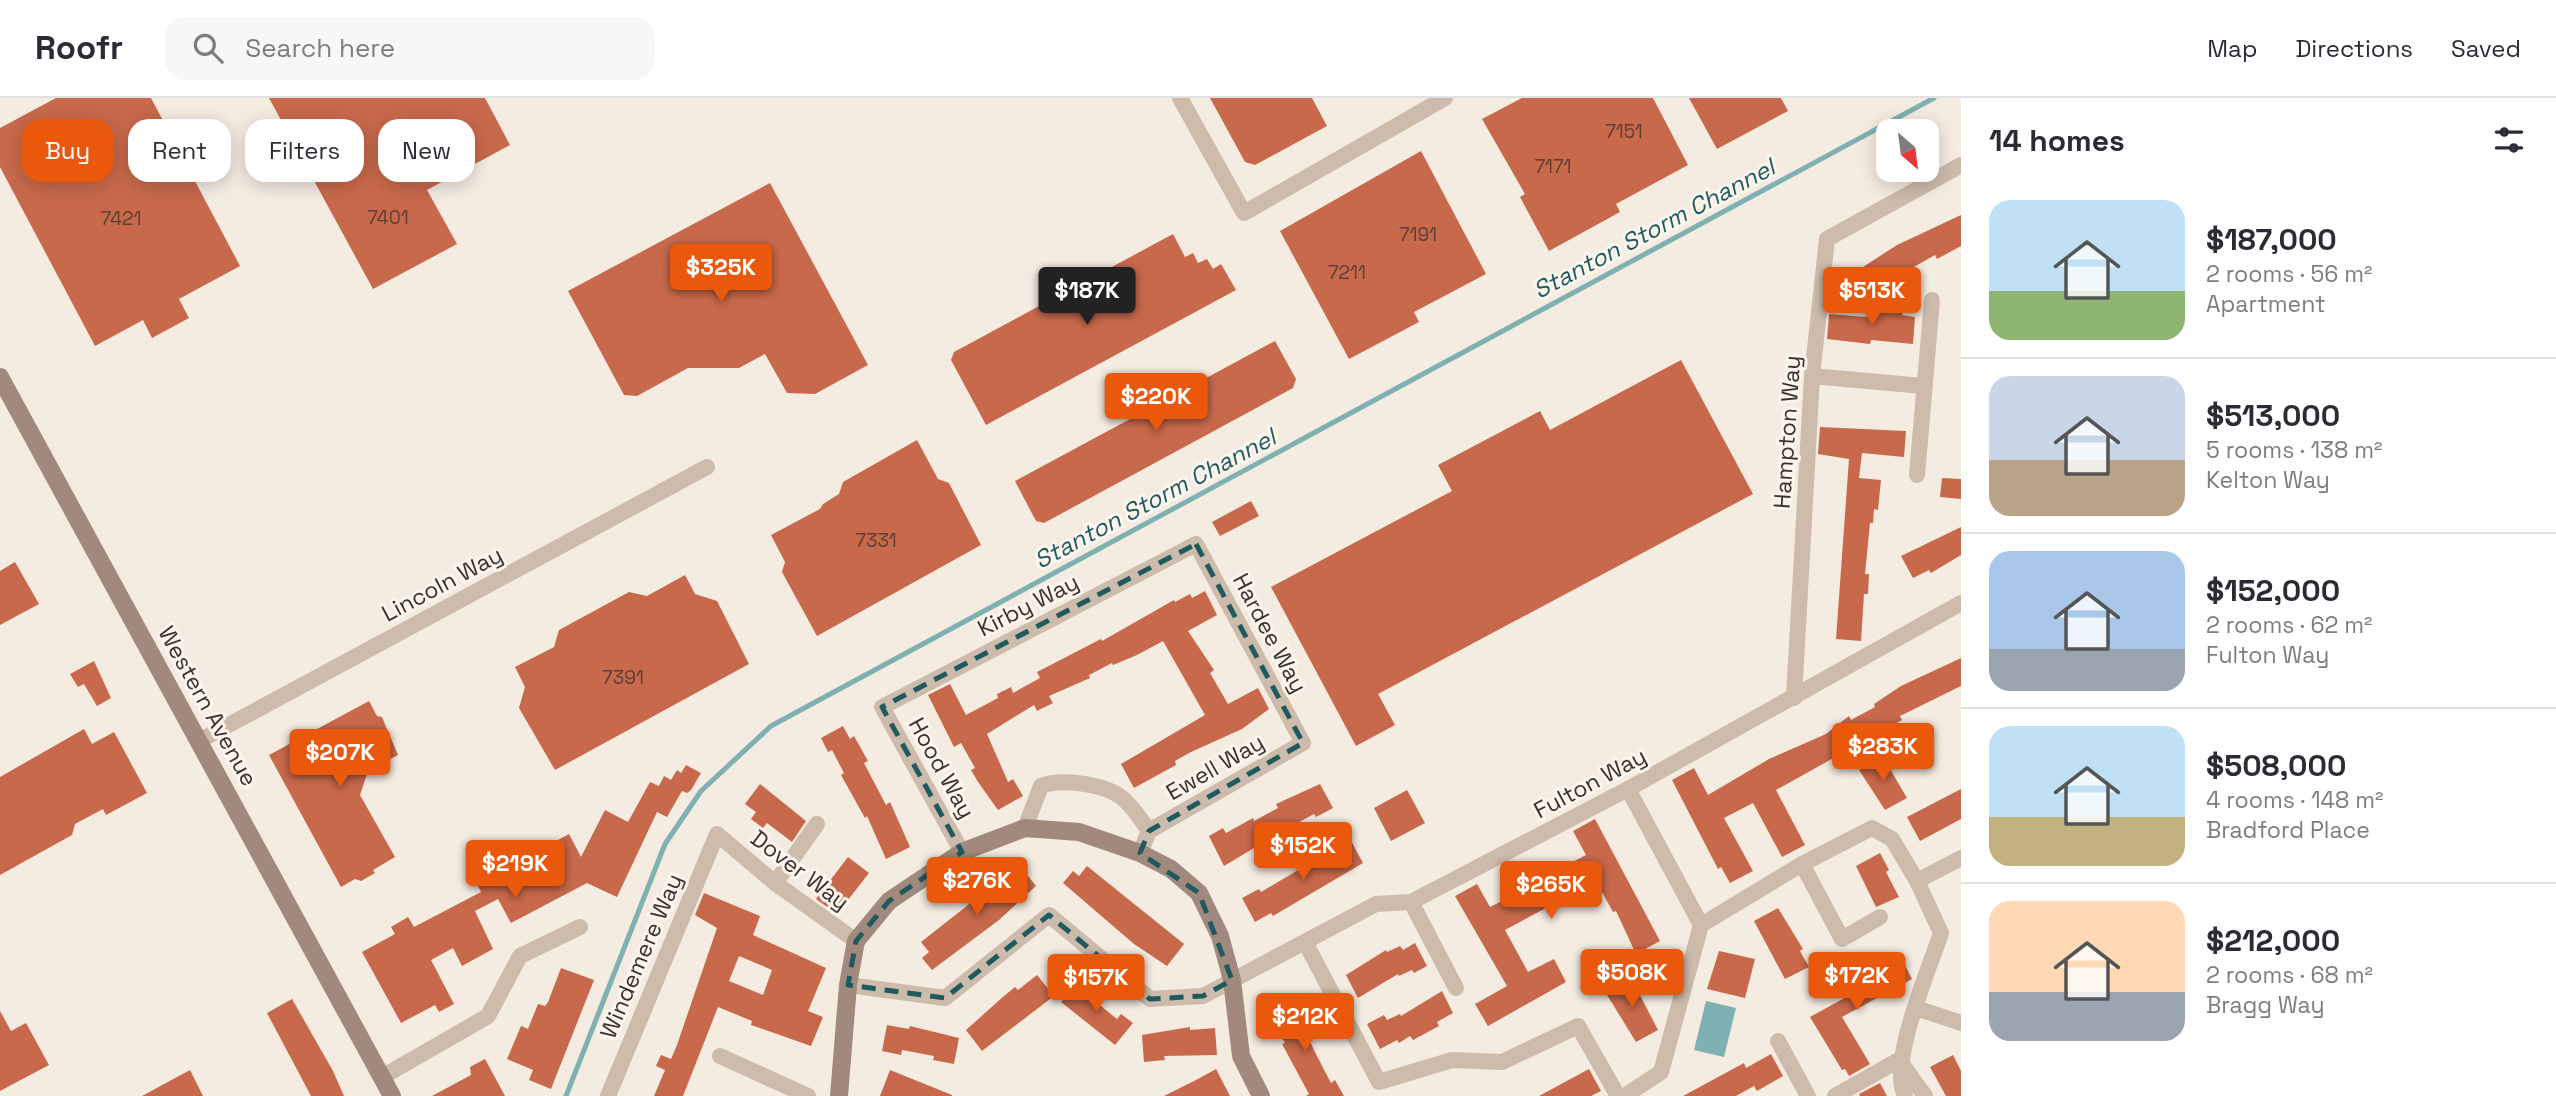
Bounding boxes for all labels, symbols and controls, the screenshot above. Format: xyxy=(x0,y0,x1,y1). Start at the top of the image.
search box xyxy=(165,17,655,80)
text: Roofr xyxy=(35,27,123,69)
icon: search xyxy=(189,29,227,67)
text: Search here xyxy=(245,31,395,65)
text: Map xyxy=(2207,33,2257,64)
text: Directions xyxy=(2295,33,2413,64)
text: Saved xyxy=(2451,33,2521,64)
chip: Buy xyxy=(21,119,114,182)
chip: Rent xyxy=(128,119,231,182)
chip: Filters xyxy=(245,119,364,182)
chip: New xyxy=(378,119,475,182)
house number: 7151 xyxy=(1605,119,1643,144)
north arrow xyxy=(1876,119,1939,182)
map controls xyxy=(1876,119,1939,182)
text: 14 homes xyxy=(1989,121,2125,160)
icon: filters xyxy=(2490,121,2528,159)
water label: Stanton Storm Channel xyxy=(1527,150,1783,306)
house number: 7171 xyxy=(1535,154,1571,179)
house number: 7401 xyxy=(367,205,409,230)
house number: 7421 xyxy=(101,206,141,231)
text: $187,000 xyxy=(2206,220,2337,259)
house number: 7191 xyxy=(1399,222,1437,247)
icon: home xyxy=(2045,228,2129,312)
pin: $325K xyxy=(672,244,770,304)
text: $325K xyxy=(686,252,756,282)
text: 2 rooms · 56 m² xyxy=(2206,259,2372,289)
house number: 7211 xyxy=(1328,260,1366,285)
pin: $187K xyxy=(1038,268,1136,327)
pin: $513K xyxy=(1823,268,1921,327)
text: $187K xyxy=(1054,275,1120,305)
text: $513K xyxy=(1839,275,1905,305)
text: Apartment xyxy=(2206,289,2326,319)
street label: Hampton Way xyxy=(1767,354,1807,510)
pin: $220K xyxy=(1107,374,1205,433)
text: $220K xyxy=(1121,381,1191,411)
text: $513,000 xyxy=(2206,396,2340,435)
icon: home xyxy=(2045,404,2129,488)
water label: Stanton Storm Channel xyxy=(1028,420,1284,576)
text: 5 rooms · 138 m² xyxy=(2206,435,2382,465)
text: Kelton Way xyxy=(2206,465,2330,495)
house number: 7331 xyxy=(855,528,897,553)
street label: Lincoln Way xyxy=(376,540,508,628)
street label: Kirby Way xyxy=(972,567,1084,643)
street label: Hardee Way xyxy=(1226,568,1314,698)
text: $152,000 xyxy=(2206,571,2340,610)
icon: home xyxy=(2045,579,2129,663)
text: 2 rooms · 62 m² xyxy=(2206,610,2372,640)
street label: Western Avenue xyxy=(152,621,264,791)
text: Fulton Way xyxy=(2206,640,2329,670)
house number: 7391 xyxy=(602,665,644,690)
street label: Hood Way xyxy=(902,712,982,824)
pin: $283K xyxy=(1834,724,1932,783)
street label: Ewell Way xyxy=(1160,727,1270,807)
pin: $207K xyxy=(291,730,389,789)
text: $283K xyxy=(1848,731,1918,761)
text: $207K xyxy=(305,737,375,767)
street label: Fulton Way xyxy=(1529,741,1651,825)
text: $508,000 xyxy=(2206,746,2346,785)
icon: home xyxy=(2045,754,2129,838)
text: 4 rooms · 148 m² xyxy=(2206,785,2383,815)
text: Bradford Place xyxy=(2206,815,2370,845)
pin: $152K xyxy=(1254,822,1352,882)
street label: Dover Way xyxy=(745,823,855,917)
text: $152K xyxy=(1270,830,1336,860)
pin: $219K xyxy=(466,840,564,900)
text: $219K xyxy=(482,848,548,878)
pin: $276K xyxy=(928,858,1026,917)
pin: $265K xyxy=(1502,862,1600,921)
text: $276K xyxy=(943,865,1011,895)
street label: Windemere Way xyxy=(593,869,689,1043)
text: $265K xyxy=(1516,869,1586,899)
text: $212,000 xyxy=(2206,921,2340,960)
icon: home xyxy=(2045,929,2129,1013)
pin: $508K xyxy=(1583,950,1681,1009)
pin: $172K xyxy=(1808,953,1906,1012)
pin: $157K xyxy=(1047,954,1145,1014)
text: $508K xyxy=(1597,957,1667,987)
text: $172K xyxy=(1824,960,1890,990)
text: 2 rooms · 68 m² xyxy=(2206,960,2373,990)
text: $157K xyxy=(1064,962,1129,992)
text: Bragg Way xyxy=(2206,990,2325,1020)
pin: $212K xyxy=(1256,993,1354,1053)
text: $212K xyxy=(1272,1001,1338,1031)

